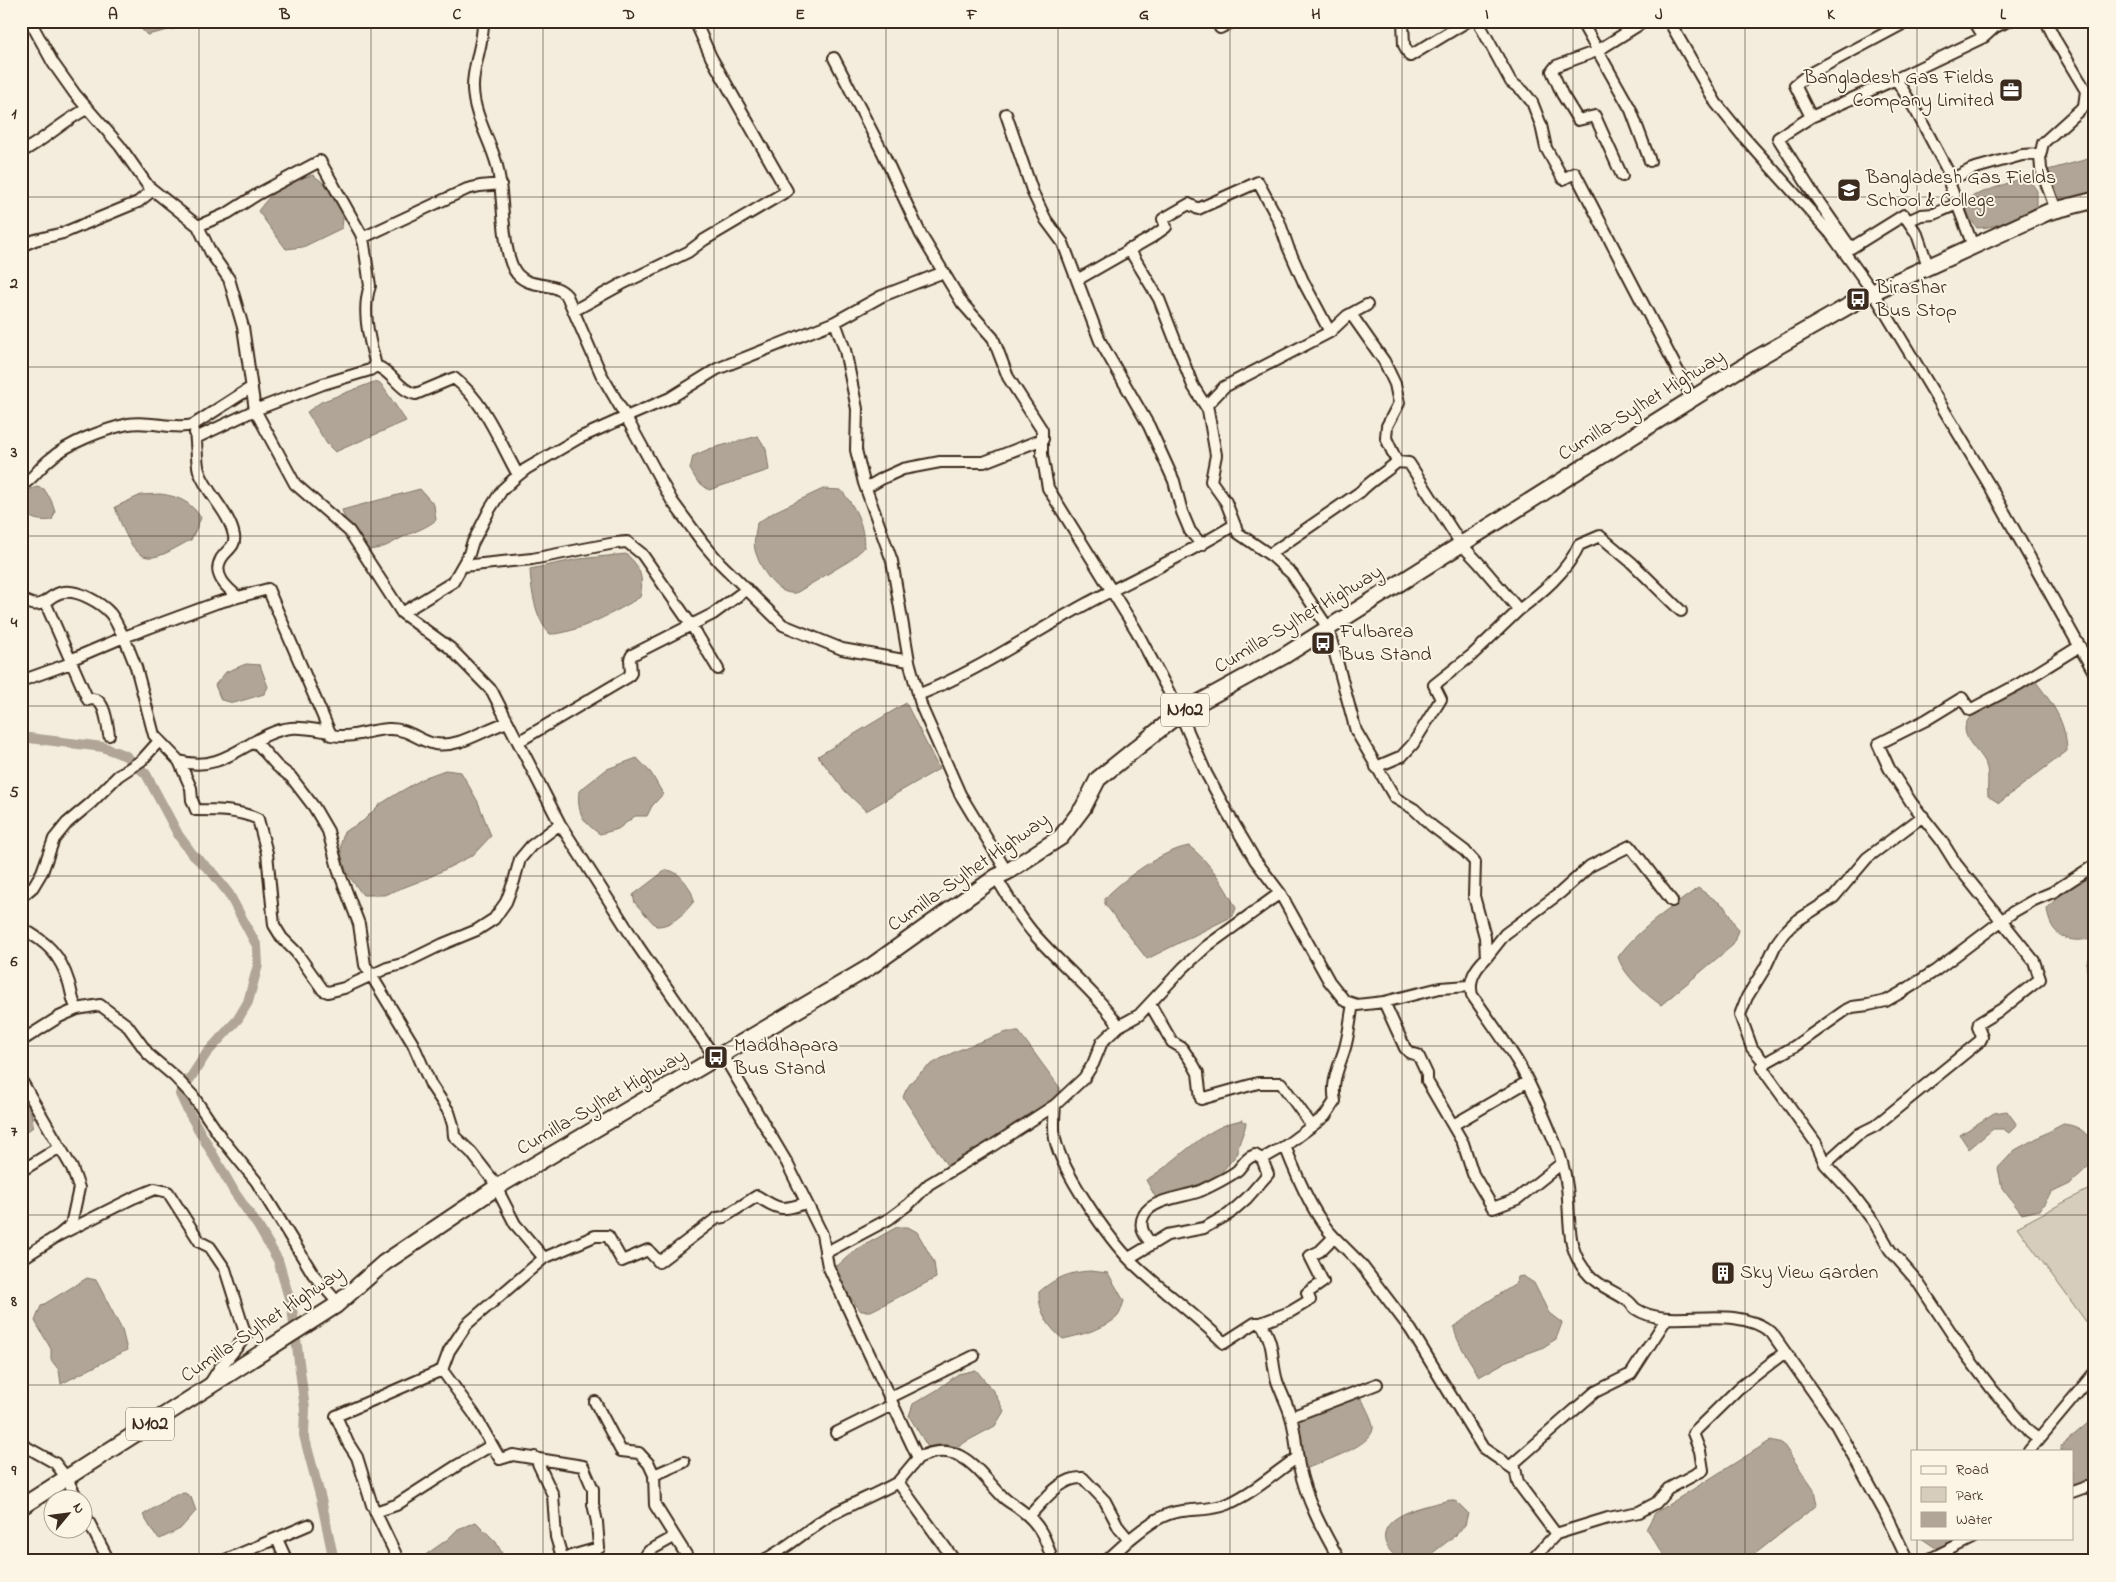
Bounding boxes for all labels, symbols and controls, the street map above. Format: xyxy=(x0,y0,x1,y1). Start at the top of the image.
text: A xyxy=(108,3,118,27)
text: B xyxy=(279,3,291,27)
text: C xyxy=(453,3,462,27)
text: D xyxy=(622,3,635,27)
text: E xyxy=(795,3,805,27)
text: F xyxy=(966,3,978,27)
text: G xyxy=(1139,3,1149,27)
text: H xyxy=(1311,3,1321,27)
text: I xyxy=(1485,3,1489,27)
text: J xyxy=(1655,3,1663,27)
text: K xyxy=(1827,3,1836,27)
text: L xyxy=(2000,3,2007,27)
place label: Bangladesh Gas Fields Company Limited xyxy=(1803,64,1994,116)
office icon: Bangladesh Gas Fields Company Limited xyxy=(1998,77,2024,103)
text: 1 xyxy=(11,102,17,126)
place label: Bangladesh Gas Fields School & College xyxy=(1865,164,2056,217)
school or university icon: Bangladesh Gas Fields School & College xyxy=(1836,177,1862,203)
text: 2 xyxy=(9,272,18,296)
place label: Birashar Bus Stop xyxy=(1875,274,1957,326)
bus stop icon: Birashar Bus Stop xyxy=(1845,286,1871,312)
street label: Cumilla-Sylhet Highway xyxy=(1553,343,1732,470)
text: 3 xyxy=(10,441,18,465)
street label: Cumilla-Sylhet Highway xyxy=(1209,558,1389,683)
text: 4 xyxy=(10,611,18,635)
place label: Fulbarea Bus Stand xyxy=(1339,618,1431,670)
bus stop icon: Fulbarea Bus Stand xyxy=(1310,630,1336,656)
road number: N102 xyxy=(1161,694,1209,726)
text: 5 xyxy=(9,781,19,805)
street label: Cumilla-Sylhet Highway xyxy=(882,806,1057,941)
text: 6 xyxy=(9,950,18,974)
place label: Maddhapara Bus Stand xyxy=(733,1032,838,1084)
street label: Cumilla-Sylhet Highway xyxy=(512,1042,693,1164)
bus stop icon: Maddhapara Bus Stand xyxy=(703,1044,729,1070)
text: 7 xyxy=(11,1120,18,1144)
street label: Cumilla-Sylhet Highway xyxy=(175,1259,351,1392)
place label: Sky View Garden xyxy=(1740,1259,1879,1288)
building icon: Sky View Garden xyxy=(1710,1260,1736,1286)
text: 8 xyxy=(10,1290,17,1314)
road number: N102 xyxy=(126,1408,174,1440)
legend xyxy=(1911,1450,2074,1540)
text: 9 xyxy=(11,1459,17,1483)
text: Road xyxy=(1956,1459,1989,1481)
text: Park xyxy=(1956,1485,1984,1507)
north arrow xyxy=(42,1490,92,1540)
text: N xyxy=(67,1499,90,1518)
text: Water xyxy=(1956,1509,1992,1531)

